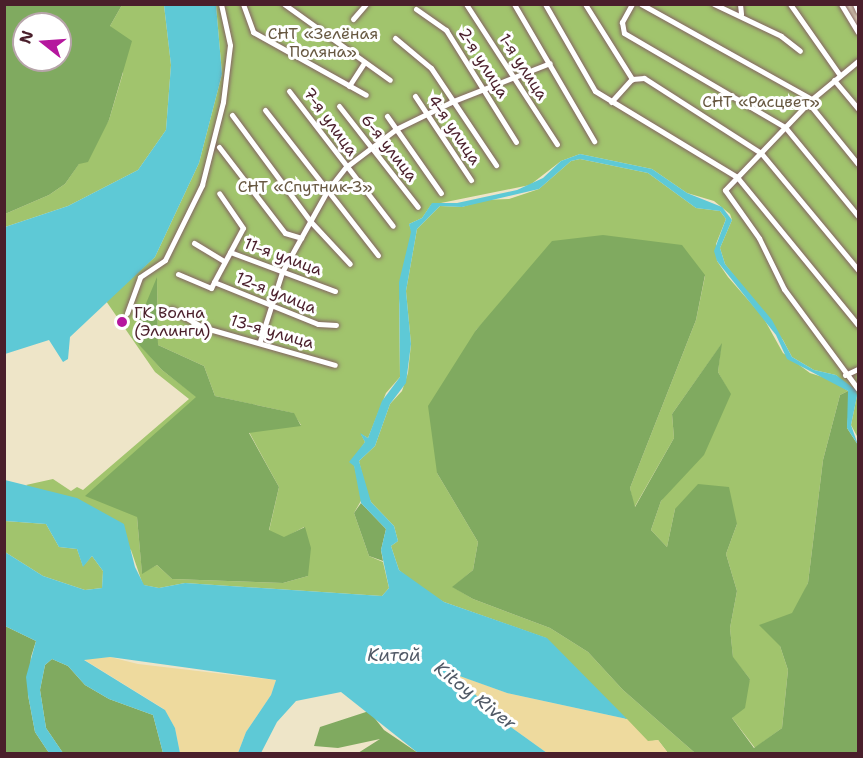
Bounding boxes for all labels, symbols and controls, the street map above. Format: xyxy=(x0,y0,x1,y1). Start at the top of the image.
north arrow xyxy=(12,12,72,72)
park label: СНТ «Зелёная Поляна» xyxy=(268,24,378,62)
street label: 2-я улица xyxy=(454,24,512,102)
text: N xyxy=(14,28,38,46)
street label: 1-я улица xyxy=(494,30,552,104)
street label: 7-я улица xyxy=(299,84,361,160)
street label: 4-я улица xyxy=(424,91,484,169)
park label: СНТ «Расцвет» xyxy=(702,92,820,112)
street label: 6-я улица xyxy=(357,111,421,185)
park label: СНТ «Спутник-3» xyxy=(238,177,372,197)
street label: 11-я улица xyxy=(241,234,325,280)
street label: 12-я улица xyxy=(233,268,319,318)
place label: ГК Волна (Эллинги) xyxy=(134,303,210,341)
street label: 13-я улица xyxy=(228,311,316,353)
marker: ГК Волна (Эллинги) xyxy=(115,315,129,329)
water label: Китой xyxy=(367,644,421,666)
water label: Kitoy River xyxy=(430,657,520,735)

